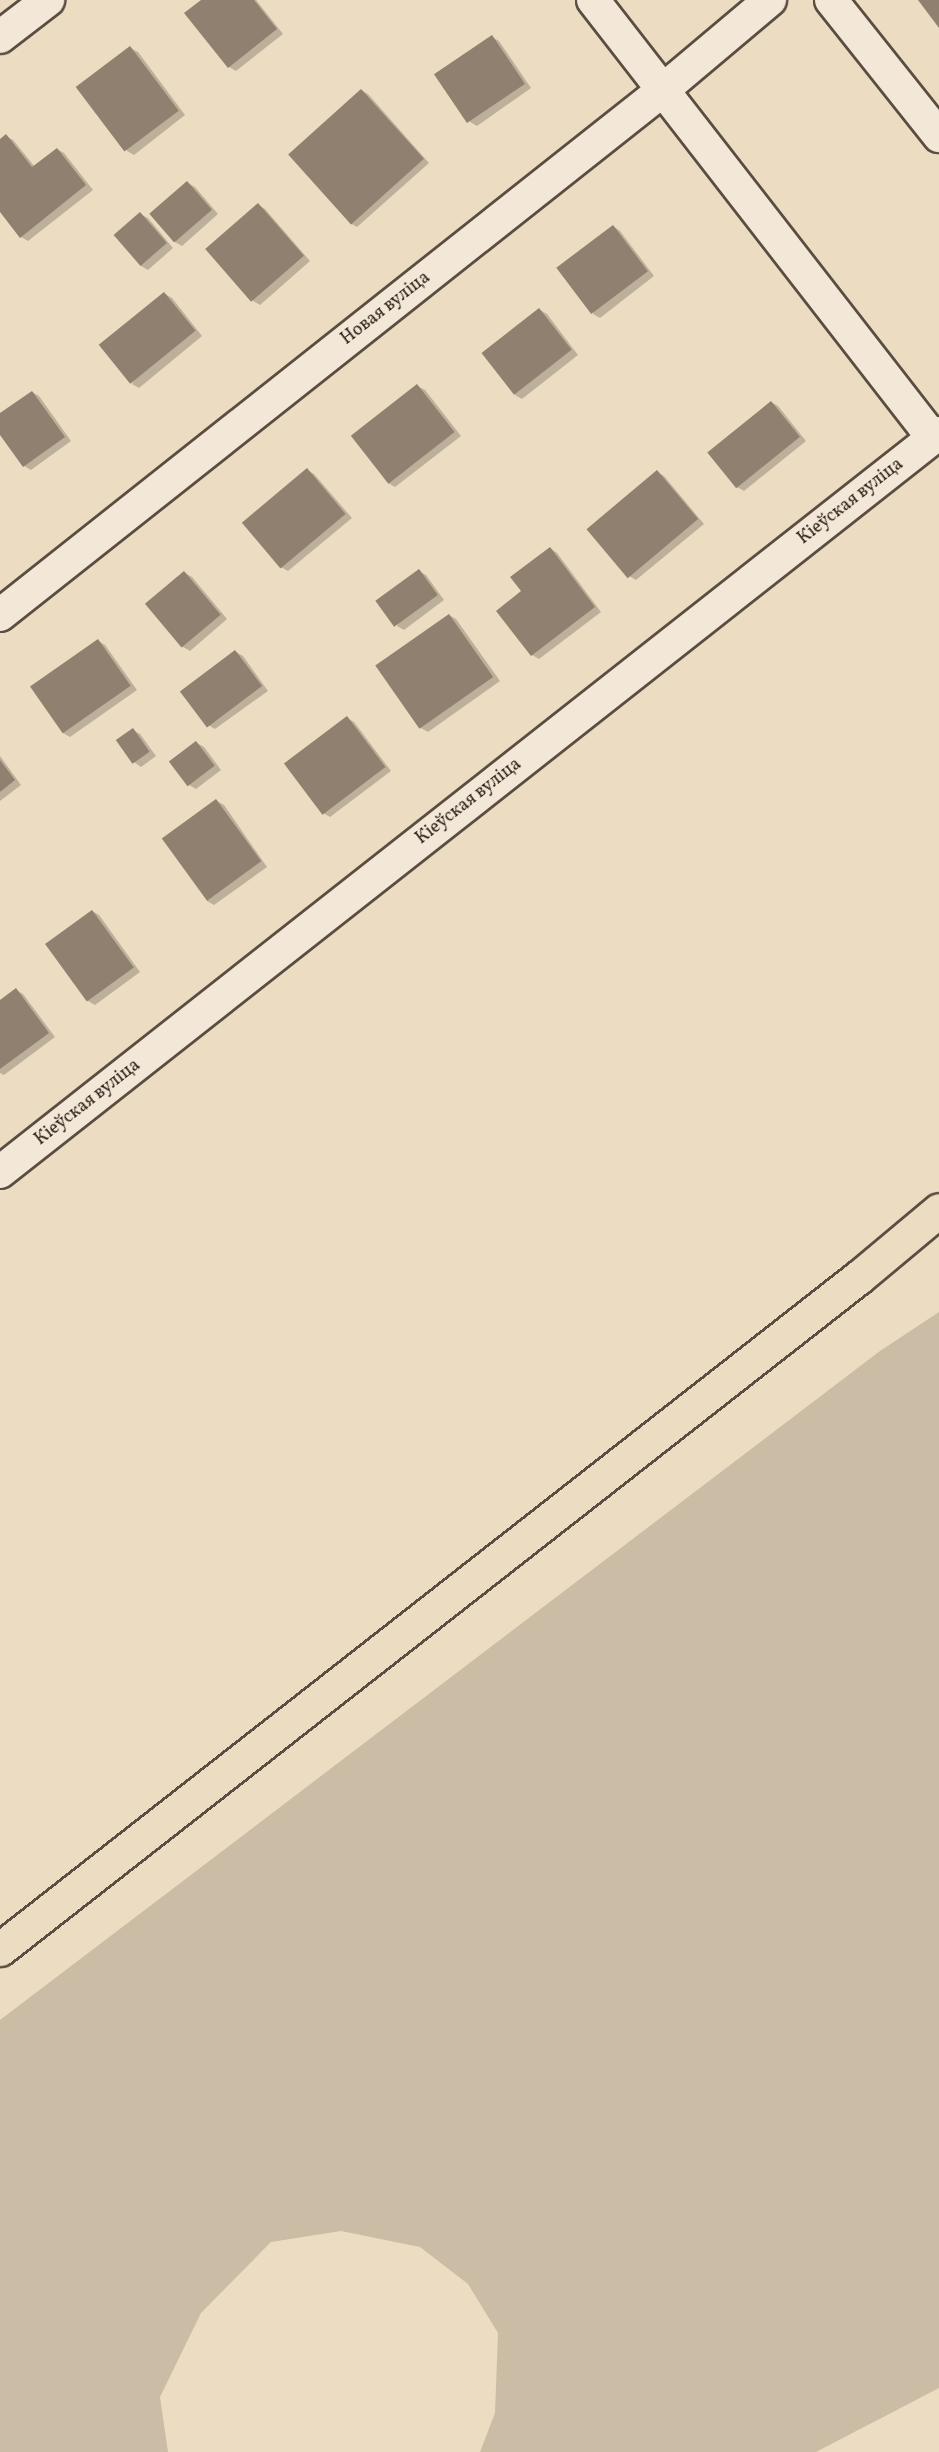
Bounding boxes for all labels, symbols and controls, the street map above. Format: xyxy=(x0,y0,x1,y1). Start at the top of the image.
street label: Новая вуліца xyxy=(337,267,435,351)
street label: Кіеўская вуліца xyxy=(794,454,908,550)
street label: Кіеўская вуліца xyxy=(412,754,526,850)
street label: Кіеўская вуліца xyxy=(31,1055,145,1151)

